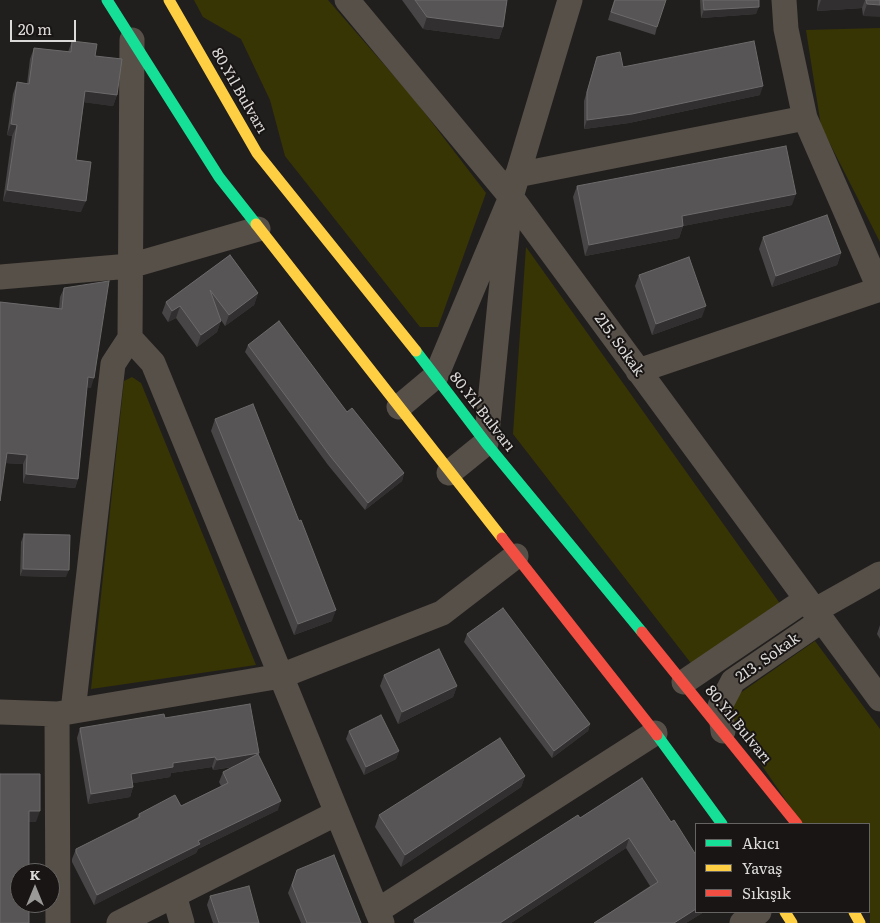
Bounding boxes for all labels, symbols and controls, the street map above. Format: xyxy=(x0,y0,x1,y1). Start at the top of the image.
scale bar xyxy=(12,10,79,42)
text: 20 m xyxy=(18,17,52,40)
street label: 80.Yıl Bulvarı xyxy=(207,45,271,137)
street label: 215. Sokak xyxy=(590,310,648,380)
street label: 80.Yıl Bulvarı xyxy=(445,369,519,455)
street label: 213. Sokak xyxy=(733,629,803,687)
street label: 80.Yıl Bulvarı xyxy=(701,682,775,768)
legend xyxy=(695,823,870,913)
text: Akıcı xyxy=(742,831,780,854)
text: Yavaş xyxy=(742,856,782,879)
north arrow xyxy=(10,863,60,913)
text: K xyxy=(30,864,40,884)
text: Sıkışık xyxy=(742,881,791,904)

